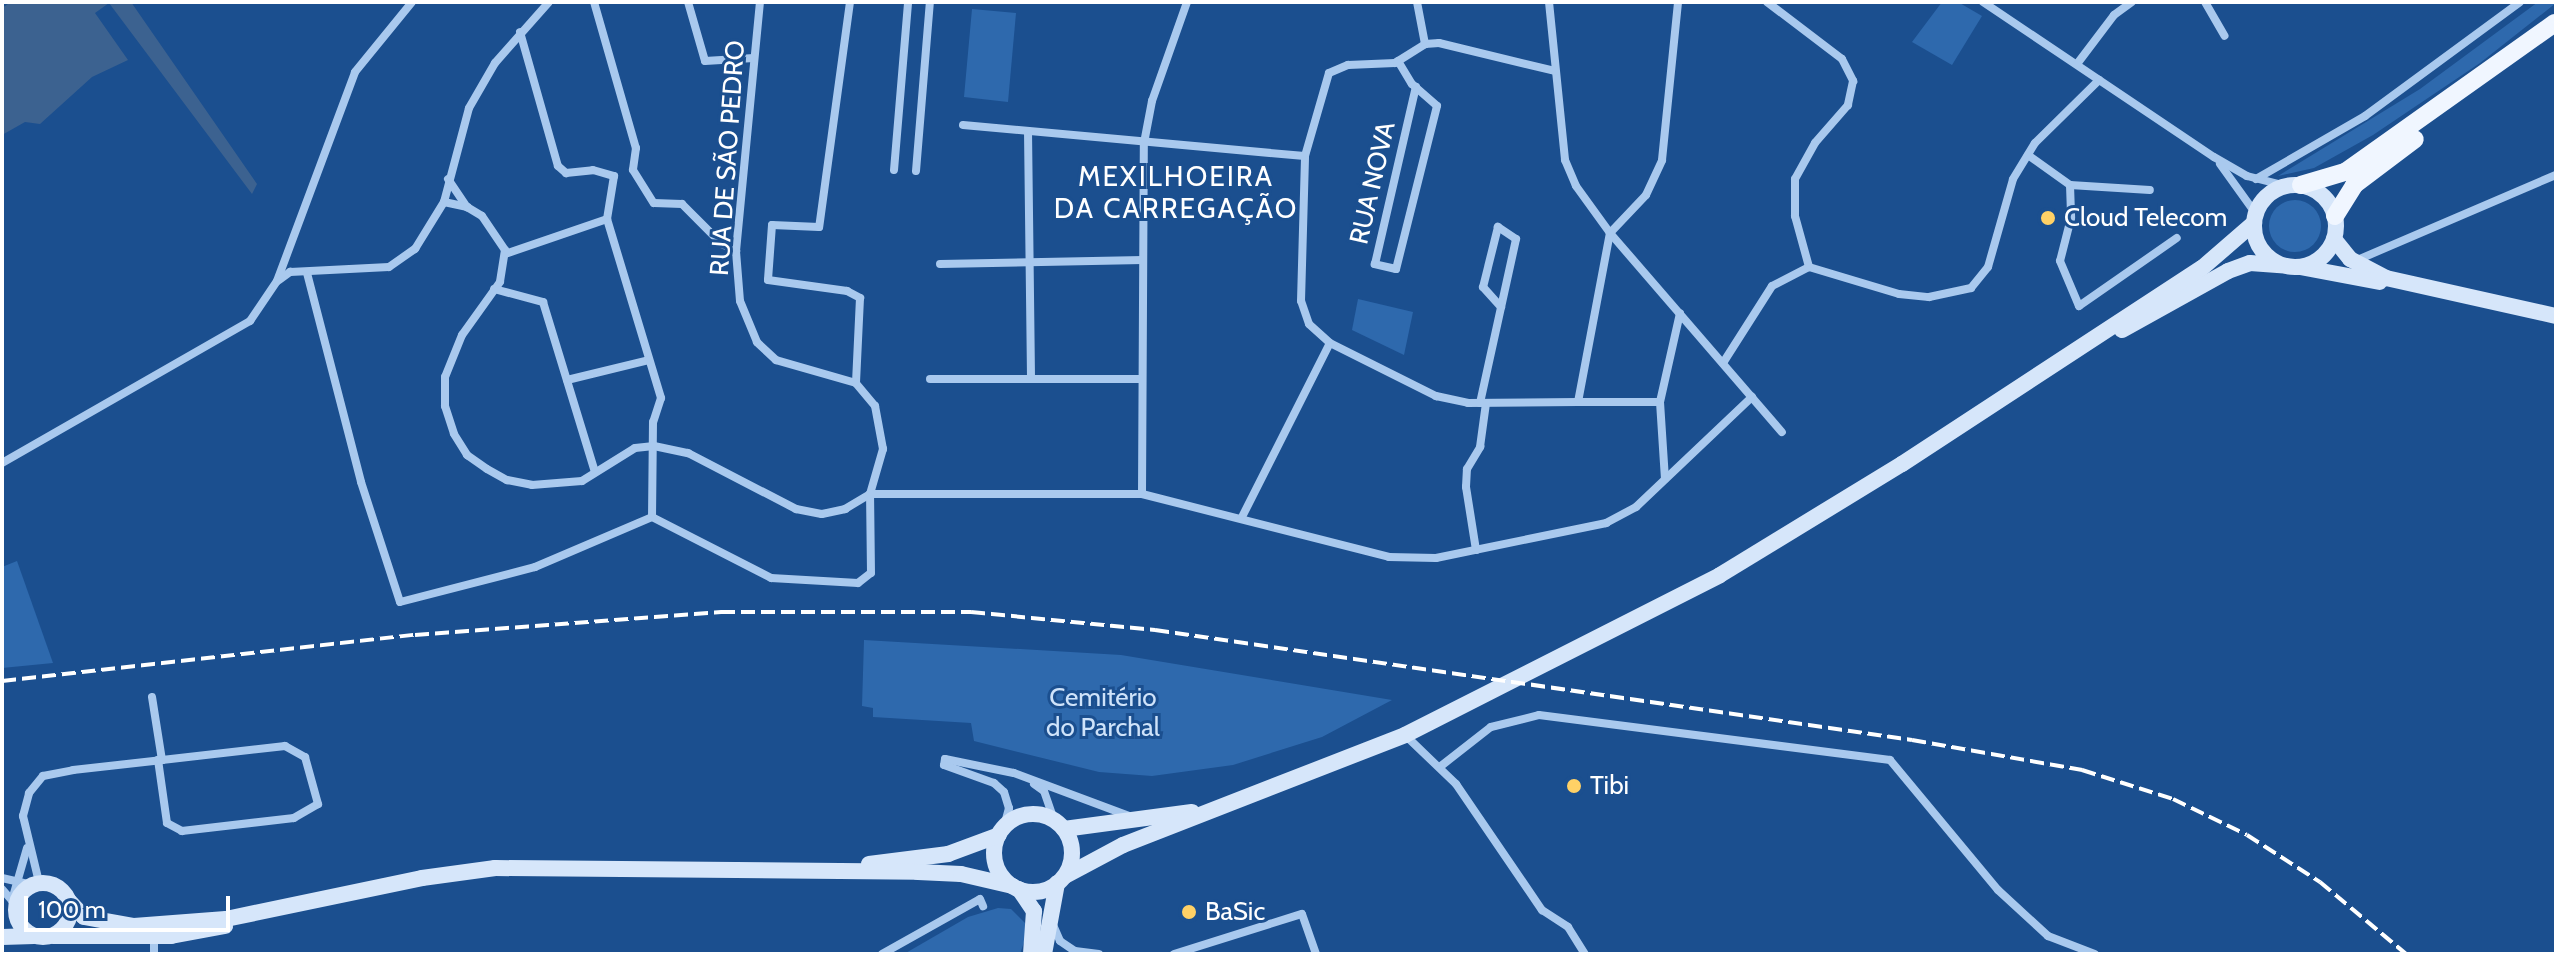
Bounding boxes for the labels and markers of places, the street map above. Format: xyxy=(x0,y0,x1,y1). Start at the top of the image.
place label: Cloud Telecom xyxy=(2064,202,2227,234)
marker: Cloud Telecom xyxy=(2039,209,2057,227)
place label: Tibi xyxy=(1590,770,1629,802)
marker: Tibi xyxy=(1565,777,1583,795)
place label: BaSic xyxy=(1205,896,1265,928)
marker: BaSic xyxy=(1180,903,1198,921)

